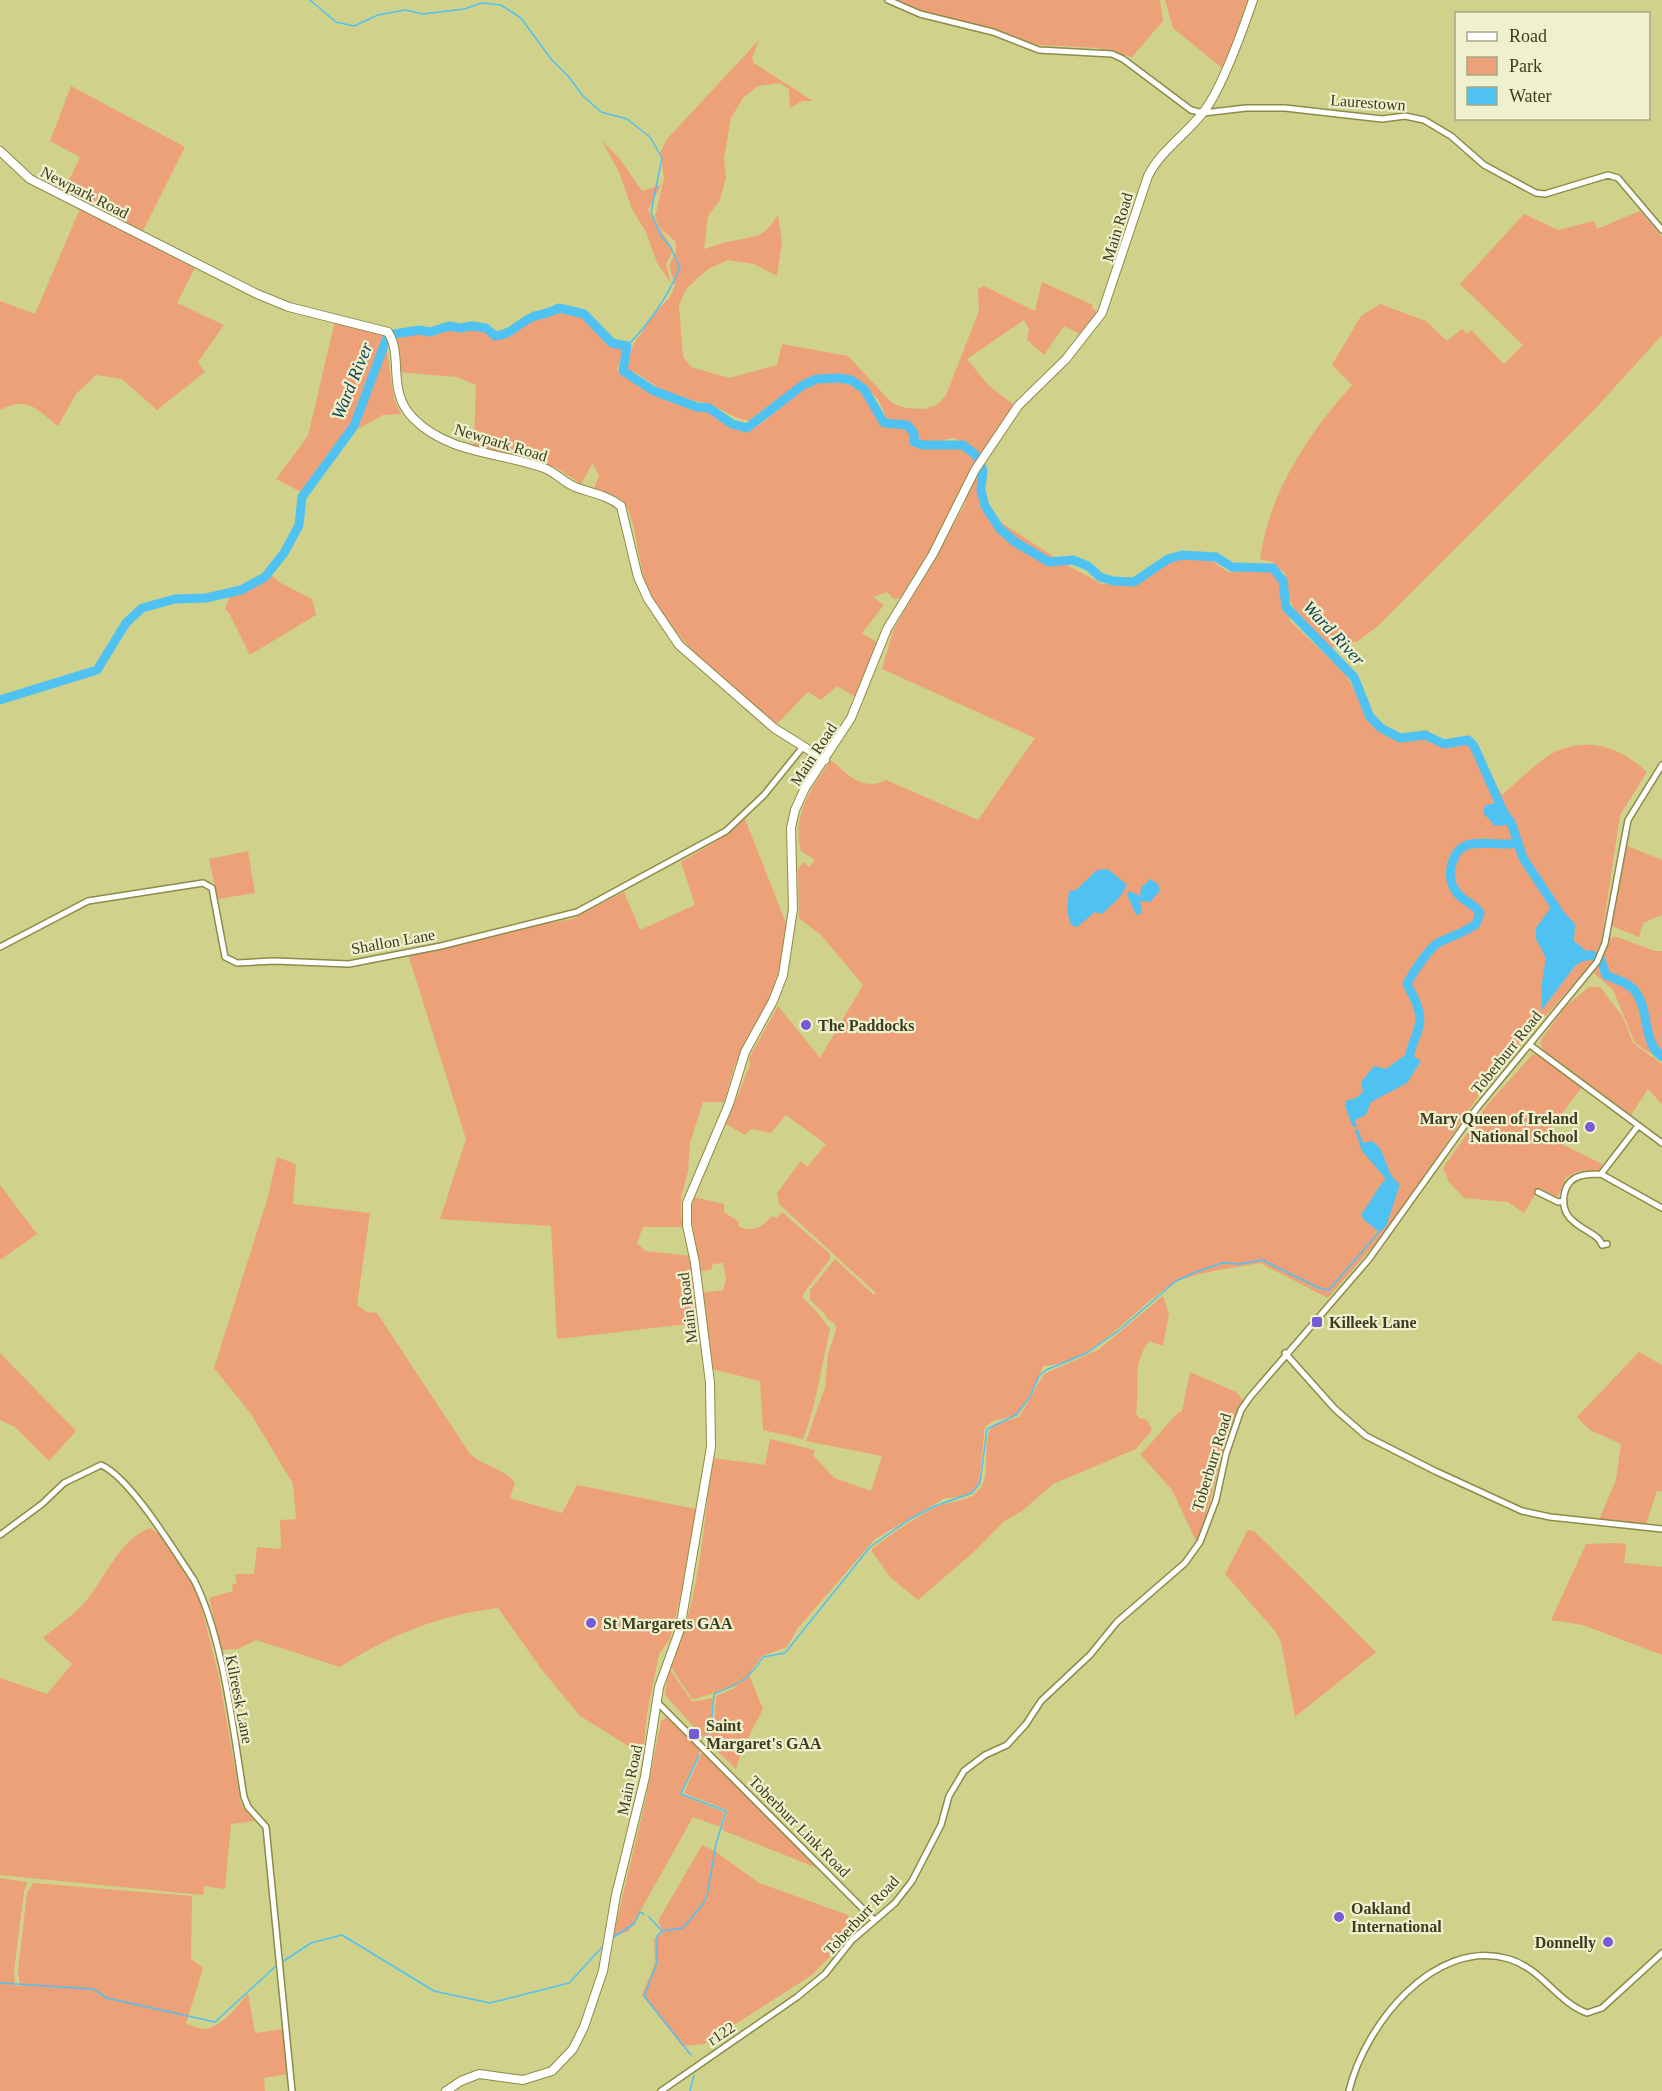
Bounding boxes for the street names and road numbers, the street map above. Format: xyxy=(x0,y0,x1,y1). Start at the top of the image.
street label: Laurestown xyxy=(1330,91,1406,114)
street label: Newpark Road xyxy=(38,163,132,223)
street label: Main Road xyxy=(1099,190,1136,264)
street label: Newpark Road xyxy=(452,420,549,466)
street label: Main Road xyxy=(787,720,840,789)
street label: Shallon Lane xyxy=(350,926,436,957)
street label: Toberburr Road xyxy=(1468,1008,1545,1097)
street label: Main Road xyxy=(675,1271,700,1344)
street label: Toberburr Road xyxy=(1189,1411,1234,1513)
street label: Kilreesk Lane xyxy=(223,1653,256,1745)
street label: Main Road xyxy=(614,1743,645,1817)
street label: Toberburr Link Road xyxy=(746,1772,854,1880)
street label: Toberburr Road xyxy=(821,1872,902,1958)
street label: r122 xyxy=(704,2018,738,2049)

